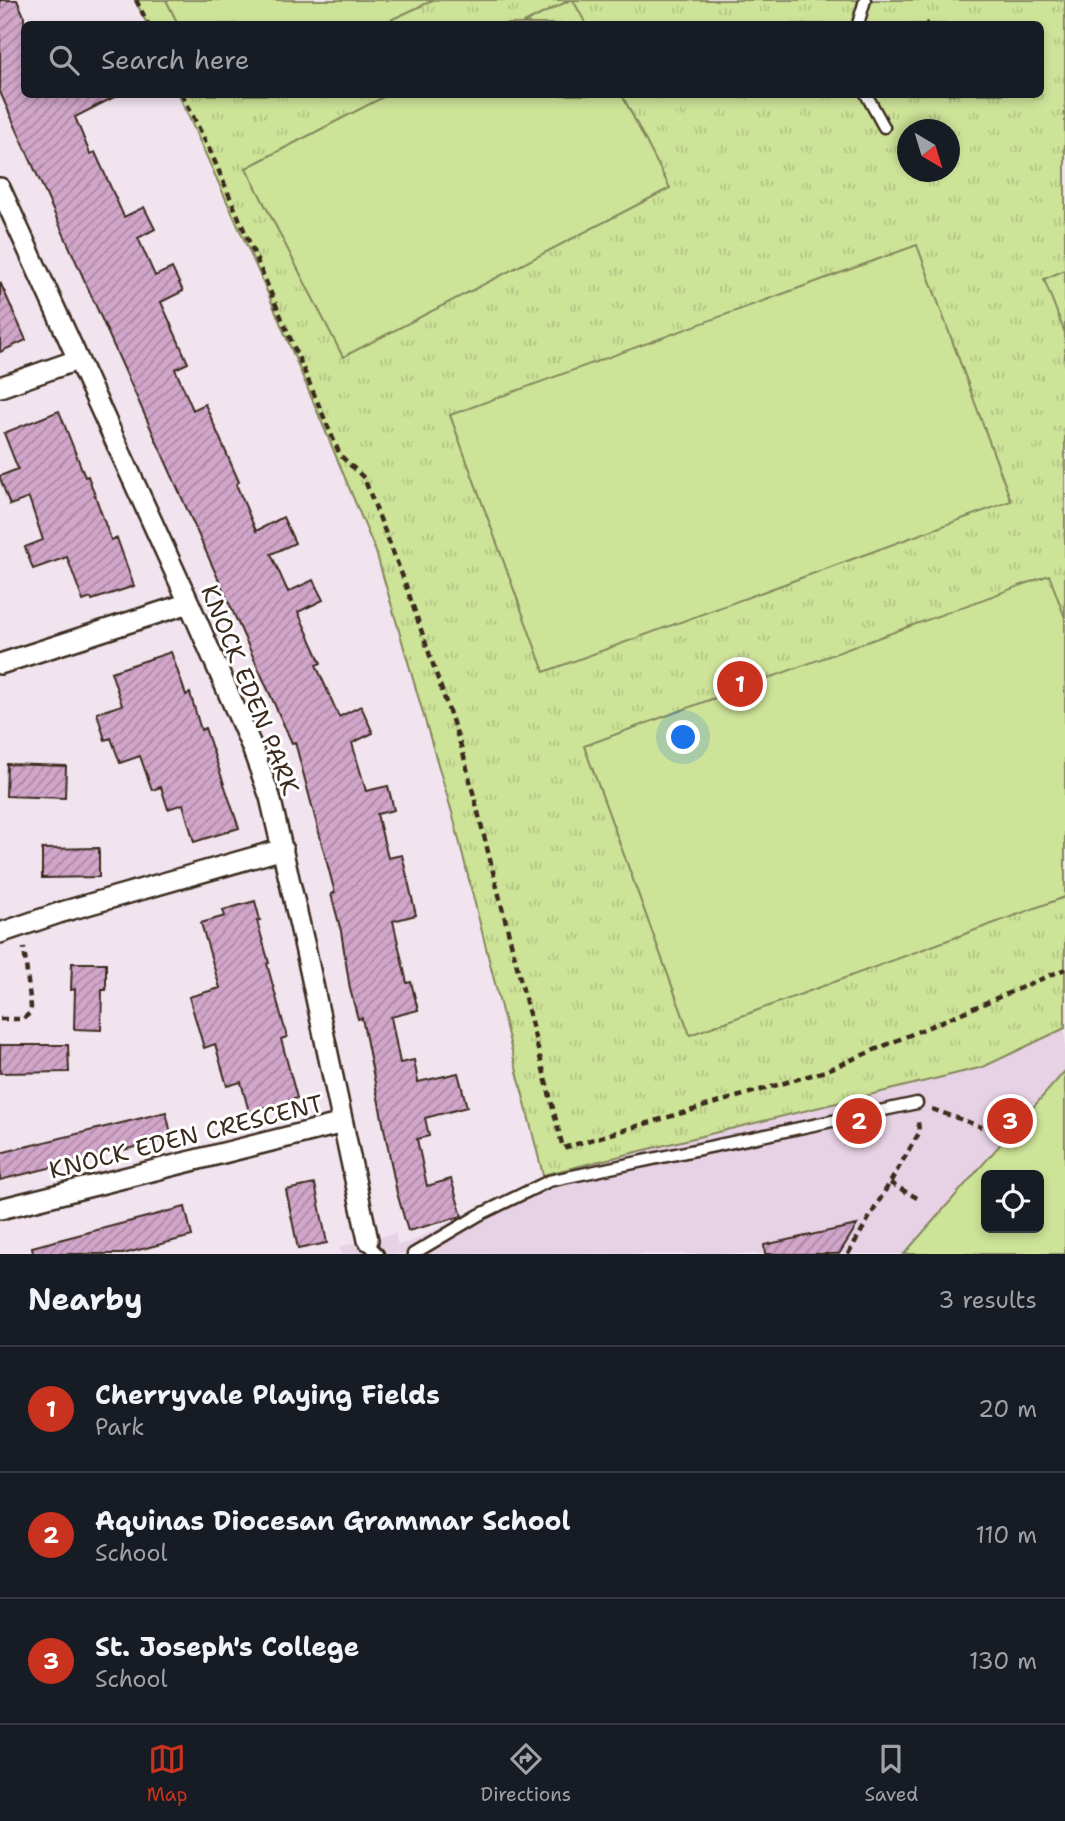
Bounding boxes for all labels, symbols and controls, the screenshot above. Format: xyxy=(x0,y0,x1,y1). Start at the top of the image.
search box xyxy=(21,21,1044,98)
icon: search xyxy=(45,41,83,79)
text: Search here xyxy=(101,42,250,77)
north arrow xyxy=(897,119,960,182)
street label: KNOCK EDEN PARK xyxy=(193,580,307,800)
pin: 1 xyxy=(717,658,763,710)
your location xyxy=(666,720,700,754)
street label: KNOCK EDEN CRESCENT xyxy=(46,1087,327,1187)
pin: 2 xyxy=(836,1095,882,1147)
pin: 3 xyxy=(987,1095,1033,1147)
map controls xyxy=(981,1170,1044,1233)
button: locate xyxy=(981,1170,1044,1233)
text: Nearby xyxy=(28,1279,143,1320)
text: 3 results xyxy=(938,1285,1037,1315)
text: Cherryvale Playing Fields xyxy=(95,1377,440,1412)
text: 1 xyxy=(46,1394,56,1424)
text: 20 m xyxy=(978,1394,1037,1424)
text: Park xyxy=(95,1412,144,1442)
text: Aquinas Diocesan Grammar School xyxy=(95,1503,571,1538)
text: 2 xyxy=(43,1520,59,1550)
text: 110 m xyxy=(975,1520,1037,1550)
text: School xyxy=(95,1538,167,1568)
text: St. Joseph's College xyxy=(95,1629,359,1664)
text: 3 xyxy=(43,1646,59,1676)
text: 130 m xyxy=(969,1646,1037,1676)
text: School xyxy=(95,1664,167,1694)
tab: Map xyxy=(147,1740,187,1807)
tab: Directions xyxy=(481,1740,571,1807)
tab: Saved xyxy=(864,1740,918,1807)

